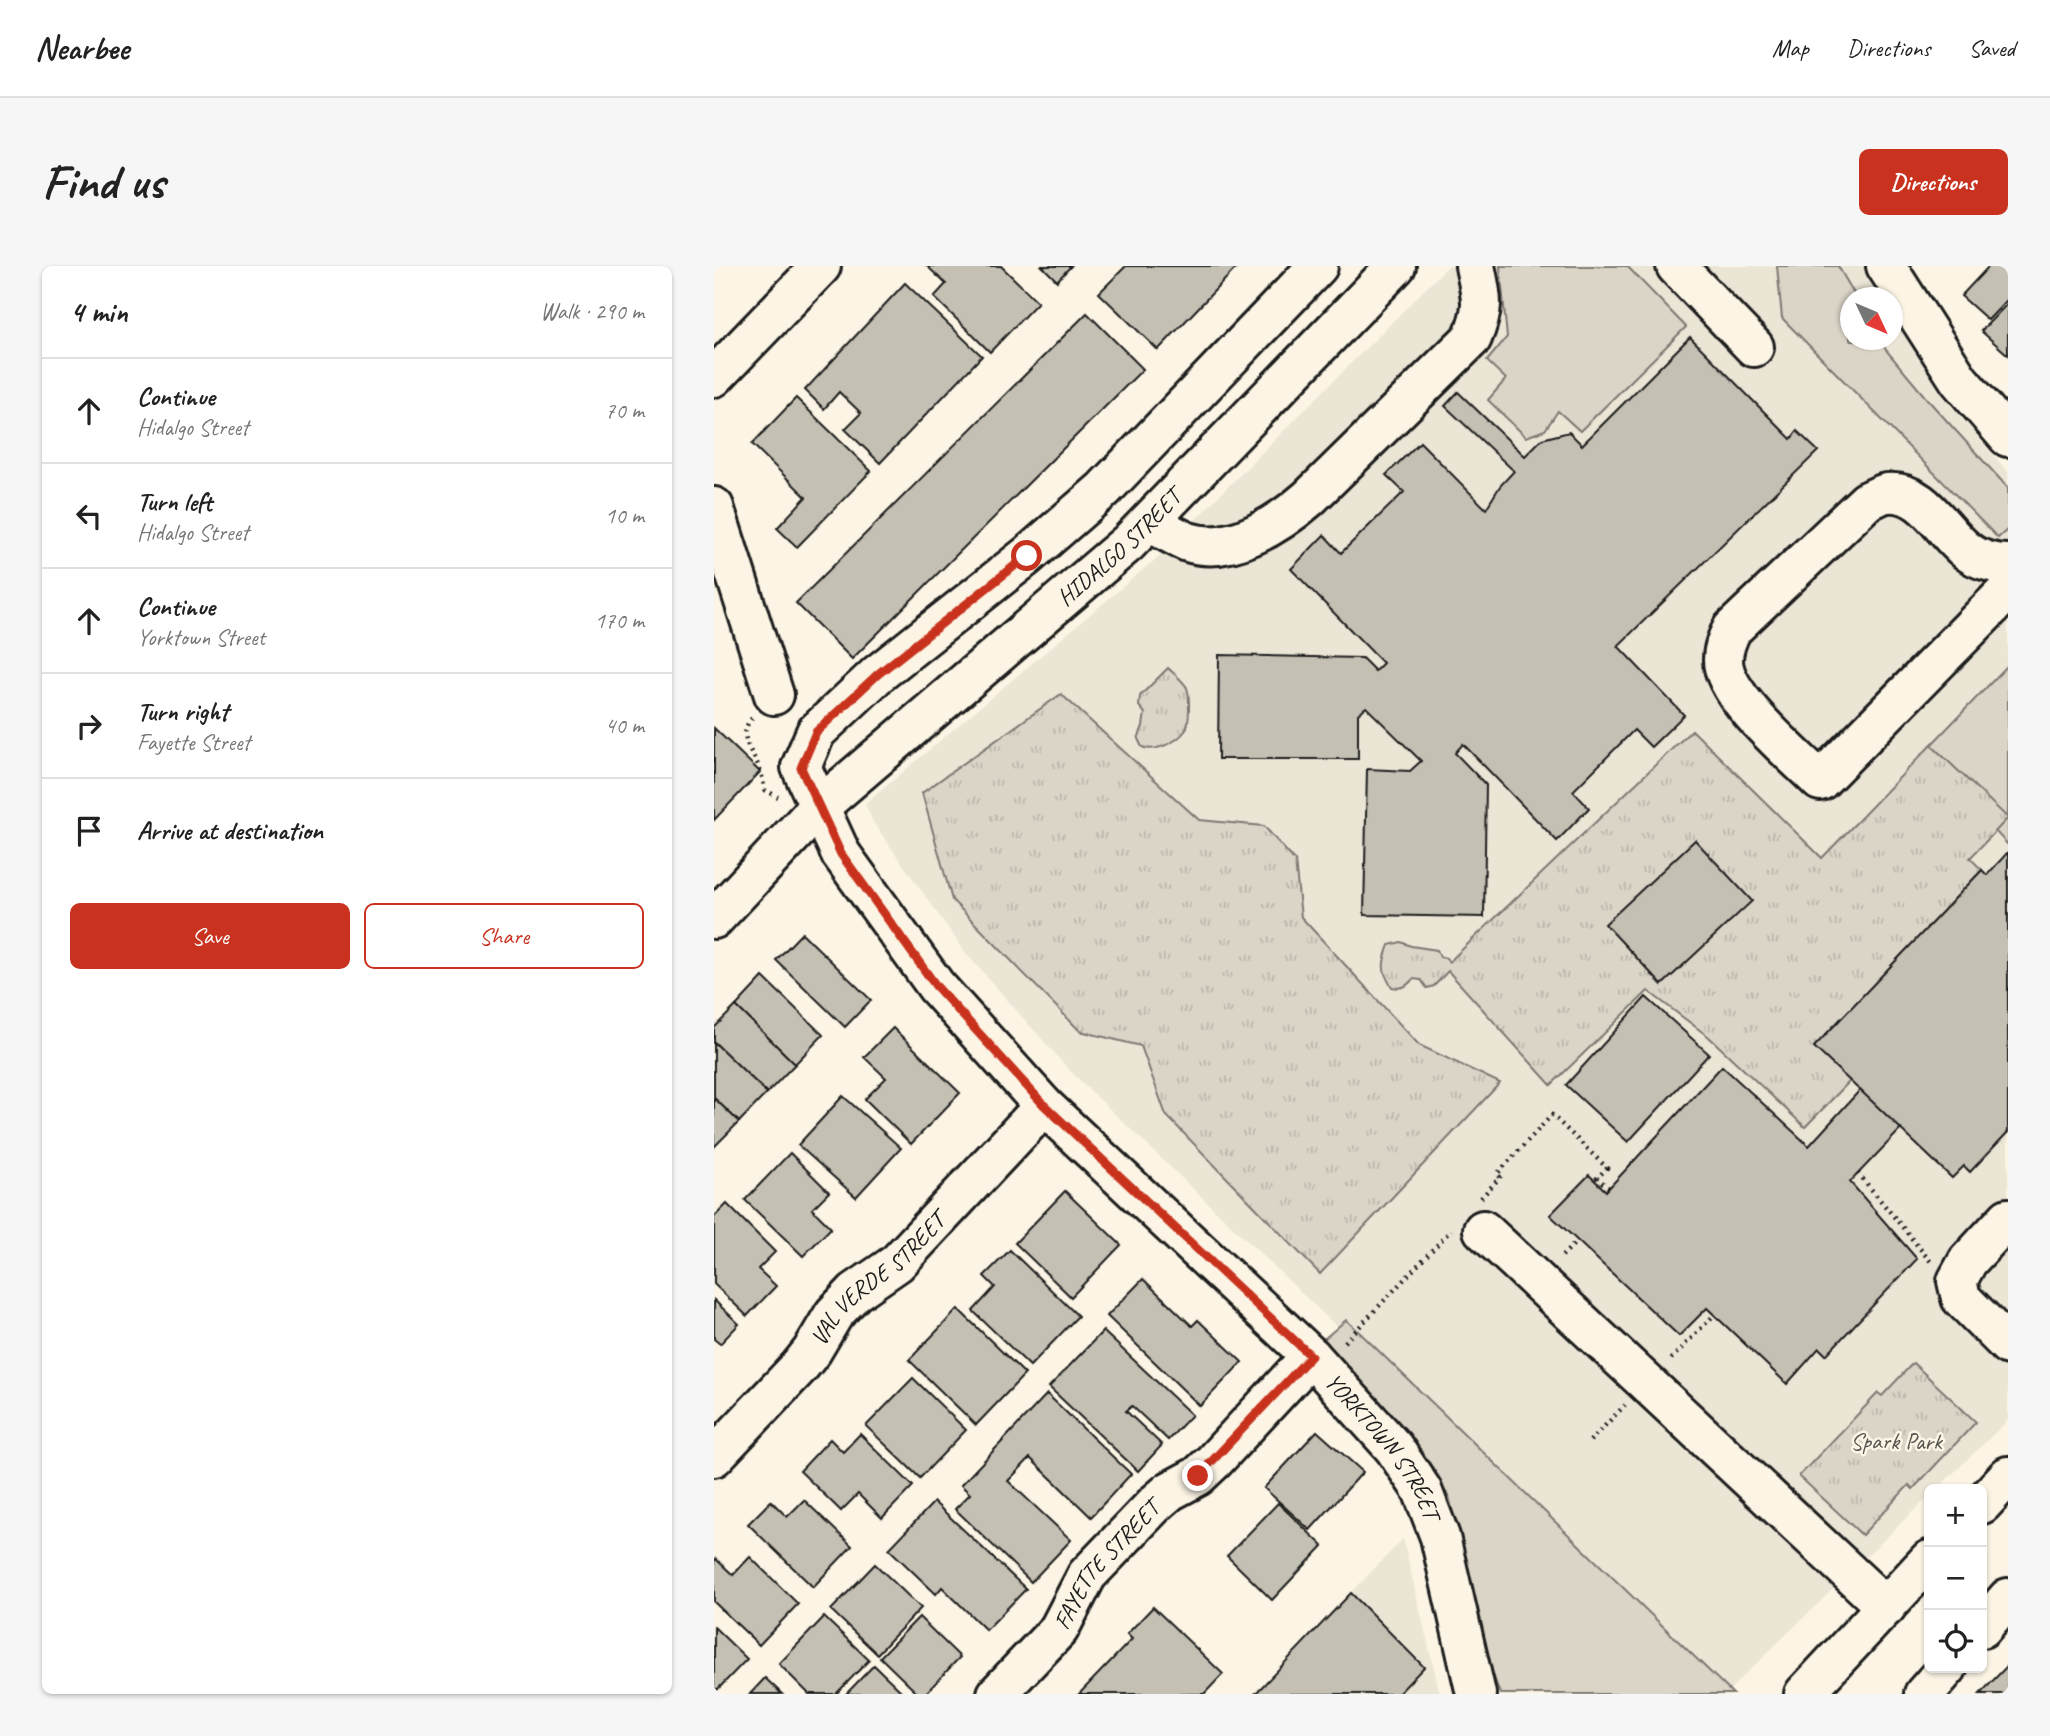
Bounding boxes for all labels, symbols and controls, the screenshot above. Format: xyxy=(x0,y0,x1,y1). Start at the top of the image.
text: Nearbee xyxy=(35,27,129,69)
text: Map xyxy=(1772,33,1809,63)
text: Directions xyxy=(1847,33,1930,63)
text: Saved xyxy=(1968,33,2015,63)
button: Directions xyxy=(1859,149,2008,215)
text: Find us xyxy=(42,151,164,213)
north arrow xyxy=(1840,287,1903,350)
text: 4 min xyxy=(70,293,127,331)
text: Walk · 290 m xyxy=(540,297,644,326)
text: Continue xyxy=(137,380,215,413)
icon: ahead xyxy=(70,392,108,430)
text: 70 m xyxy=(605,396,644,425)
text: Hidalgo Street xyxy=(137,413,249,442)
street label: HIDALGO STREET xyxy=(1051,479,1191,612)
text: Turn left xyxy=(137,485,212,518)
icon: left xyxy=(70,497,108,535)
text: 10 m xyxy=(605,501,644,530)
text: Hidalgo Street xyxy=(137,518,249,547)
route start xyxy=(1011,540,1042,571)
text: Continue xyxy=(137,590,215,623)
icon: ahead xyxy=(70,602,108,640)
text: 170 m xyxy=(595,606,644,635)
text: Yorktown Street xyxy=(137,623,265,652)
text: Turn right xyxy=(137,695,228,728)
icon: right xyxy=(70,707,108,745)
text: 40 m xyxy=(605,711,644,740)
text: Fayette Street xyxy=(137,728,250,757)
icon: arrive xyxy=(70,812,108,850)
text: Arrive at destination xyxy=(137,814,323,847)
button: Save xyxy=(70,903,350,969)
button: Share xyxy=(364,903,644,969)
street label: VAL VERDE STREET xyxy=(804,1202,956,1351)
street label: YORKTOWN STREET xyxy=(1319,1367,1449,1528)
park label: Spark Park xyxy=(1850,1426,1944,1456)
route end xyxy=(1182,1460,1213,1491)
map controls xyxy=(1924,1484,1987,1673)
button: + xyxy=(1924,1484,1987,1547)
street label: FAYETTE STREET xyxy=(1047,1490,1170,1634)
button: − xyxy=(1924,1547,1987,1610)
button: locate xyxy=(1924,1610,1987,1673)

